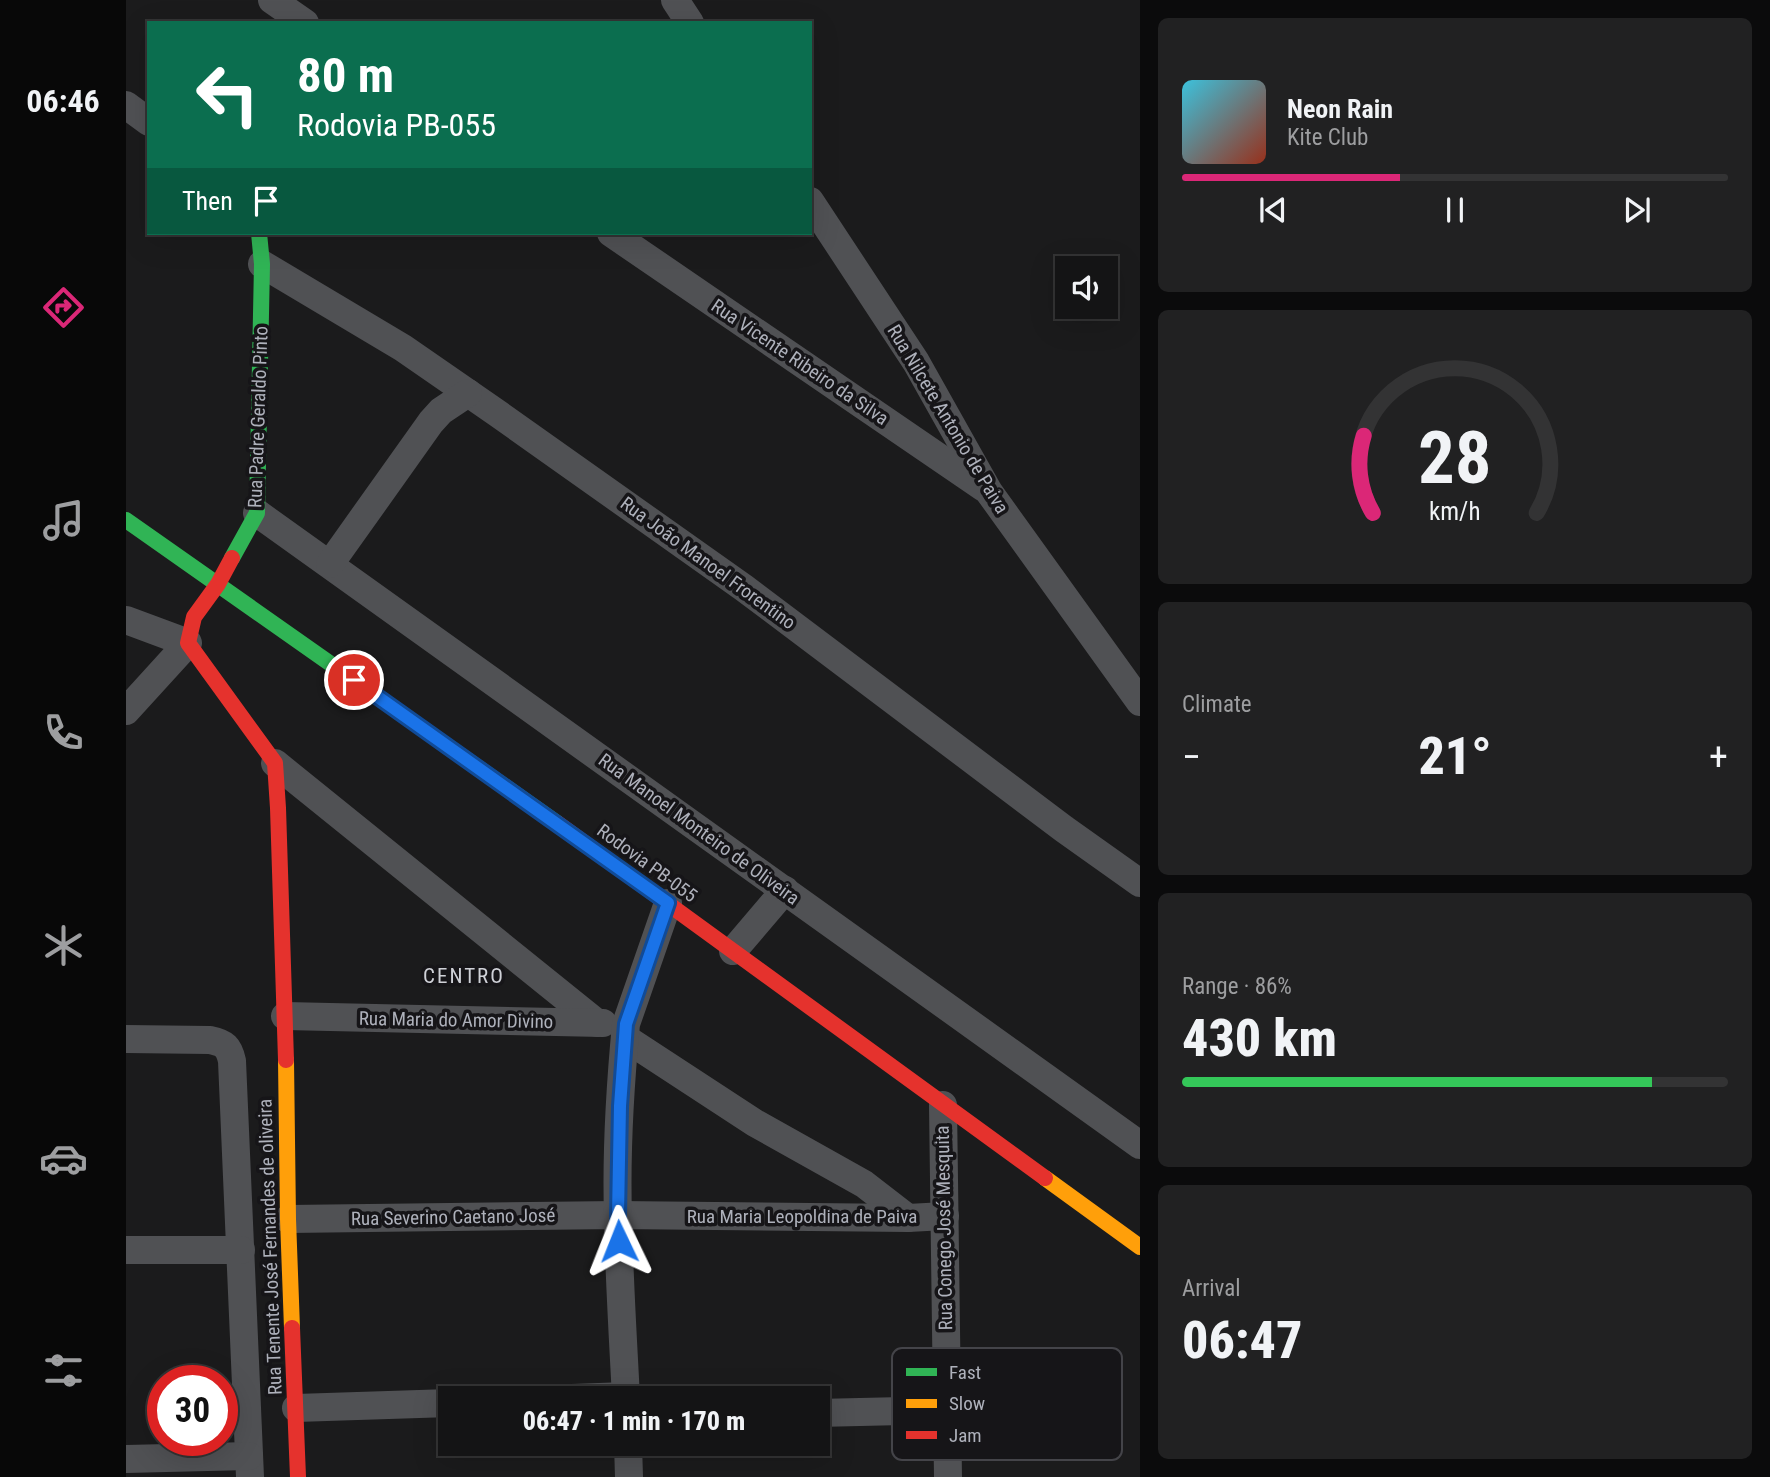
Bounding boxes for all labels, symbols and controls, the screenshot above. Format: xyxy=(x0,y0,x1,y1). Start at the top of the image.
text: 80 m xyxy=(297,47,394,104)
icon: left xyxy=(182,49,273,140)
text: 06:46 xyxy=(26,82,100,120)
text: Neon Rain xyxy=(1287,94,1393,124)
text: Rodovia PB-055 xyxy=(297,106,496,144)
text: Kite Club xyxy=(1287,124,1368,151)
icon: arrive xyxy=(247,182,285,220)
text: Then xyxy=(182,186,233,216)
icon: previous xyxy=(1254,191,1292,229)
icon: pause xyxy=(1436,191,1474,229)
icon: next xyxy=(1618,191,1656,229)
map controls xyxy=(1055,256,1118,319)
button: sound xyxy=(1055,256,1118,319)
icon: directions xyxy=(39,283,88,332)
street label: Rua Vicente Ribeiro da Silva xyxy=(707,294,893,430)
street label: Rua Nilcete Antonio de Paiva xyxy=(883,320,1013,518)
street label: Rua Padre Geraldo Pinto xyxy=(243,326,273,508)
text: 28 xyxy=(1418,415,1492,501)
street label: Rua João Manoel Frorentino xyxy=(616,492,800,634)
icon: music xyxy=(39,496,88,545)
text: km/h xyxy=(1429,496,1481,525)
pin xyxy=(324,650,384,710)
icon: arrive xyxy=(335,661,373,699)
text: Climate xyxy=(1182,691,1252,718)
icon: phone xyxy=(39,708,88,757)
text: 21° xyxy=(1418,726,1492,787)
text: − xyxy=(1182,735,1201,779)
text: + xyxy=(1709,735,1728,779)
street label: Rua Manoel Monteiro de Oliveira xyxy=(594,748,804,910)
street label: Rodovia PB-055 xyxy=(592,819,702,907)
icon: climate xyxy=(39,921,88,970)
district label: CENTRO xyxy=(423,964,505,988)
text: Range · 86% xyxy=(1182,973,1292,1000)
street label: Rua Maria do Amor Divino xyxy=(359,1007,553,1033)
text: 430 km xyxy=(1182,1008,1337,1069)
street label: Rua Tenente José Fernandes de oliveira xyxy=(253,1099,287,1395)
street label: Rua Conego José Mesquita xyxy=(931,1125,957,1331)
icon: car xyxy=(39,1134,88,1183)
street label: Rua Severino Caetano José xyxy=(351,1204,555,1230)
position arrow xyxy=(582,1204,656,1278)
street label: Rua Maria Leopoldina de Paiva xyxy=(687,1205,917,1228)
text: Arrival xyxy=(1182,1275,1241,1302)
text: 06:47 xyxy=(1182,1310,1302,1371)
icon: filters xyxy=(39,1346,88,1395)
legend xyxy=(892,1348,1122,1460)
text: Fast xyxy=(949,1361,981,1384)
speed limit sign: 30 xyxy=(147,1365,238,1456)
text: Slow xyxy=(949,1392,985,1415)
text: 06:47 · 1 min · 170 m xyxy=(523,1406,745,1436)
text: Jam xyxy=(949,1424,982,1447)

